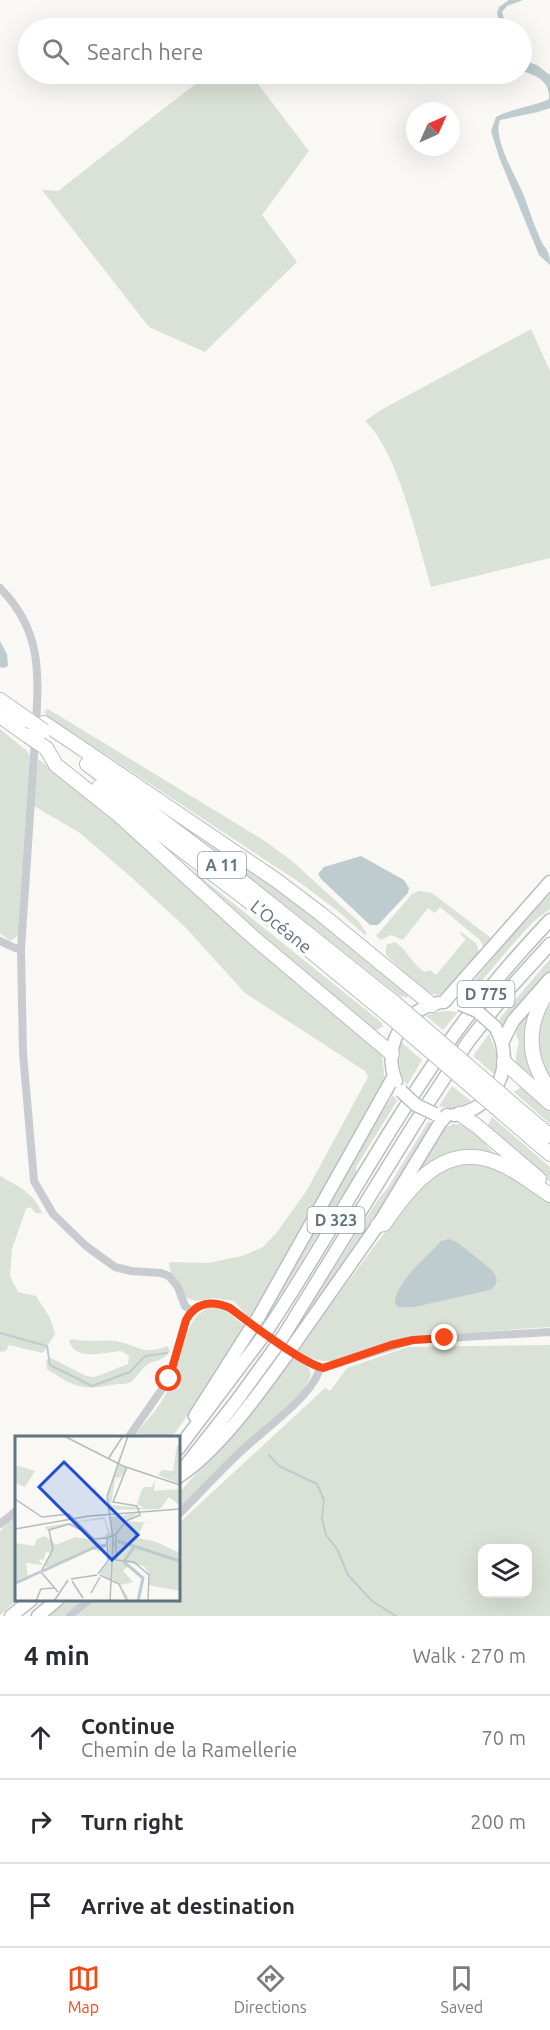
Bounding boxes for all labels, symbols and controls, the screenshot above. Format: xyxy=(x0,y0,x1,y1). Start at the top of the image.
search box xyxy=(18,18,532,84)
icon: search xyxy=(39,35,72,68)
text: Search here xyxy=(87,39,203,64)
north arrow xyxy=(406,102,460,156)
road number: A 11 xyxy=(198,852,246,878)
street label: L’Océane xyxy=(247,896,316,957)
road number: D 775 xyxy=(458,981,514,1007)
road number: D 323 xyxy=(308,1207,364,1233)
route end xyxy=(431,1324,457,1350)
route start xyxy=(155,1365,181,1391)
inset map xyxy=(15,1436,180,1601)
map controls xyxy=(478,1544,532,1598)
button: layers xyxy=(478,1544,532,1598)
text: 4 min xyxy=(24,1641,90,1670)
text: Walk · 270 m xyxy=(413,1644,526,1667)
text: Continue xyxy=(81,1713,175,1738)
icon: ahead xyxy=(24,1721,57,1754)
text: 70 m xyxy=(482,1726,526,1749)
text: Chemin de la Ramellerie xyxy=(81,1738,297,1761)
icon: right xyxy=(24,1805,57,1838)
text: Turn right xyxy=(81,1809,183,1834)
text: 200 m xyxy=(470,1810,526,1833)
icon: arrive xyxy=(24,1889,57,1922)
text: Arrive at destination xyxy=(81,1893,295,1918)
tab: Map xyxy=(67,1962,100,2016)
tab: Directions xyxy=(234,1962,307,2016)
tab: Saved xyxy=(441,1962,483,2016)

